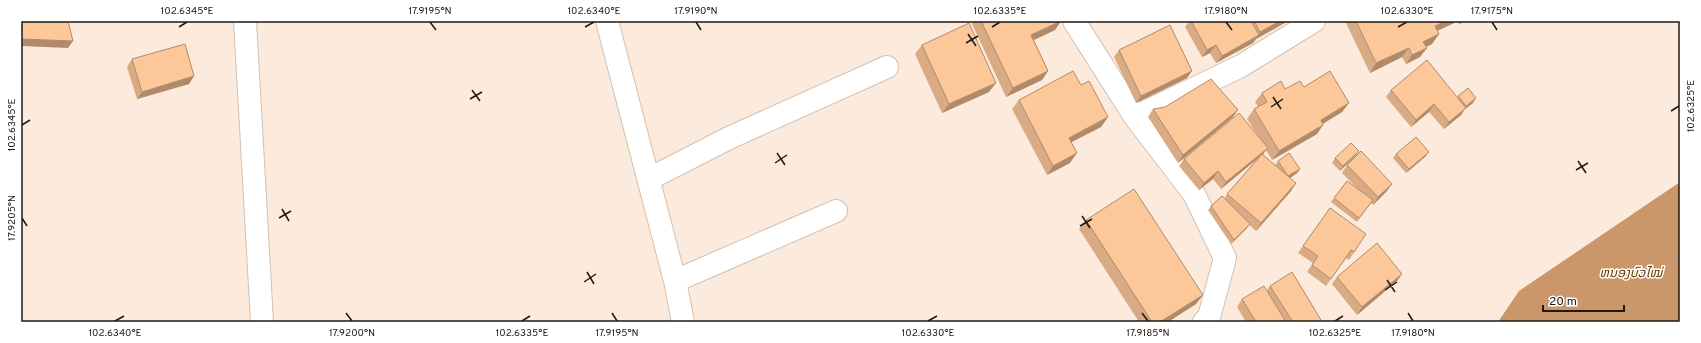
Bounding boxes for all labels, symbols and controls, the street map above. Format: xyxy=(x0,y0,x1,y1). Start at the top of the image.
text: 102.6345°E xyxy=(160,5,214,18)
text: 17.9195°N xyxy=(408,5,452,18)
text: 102.6340°E xyxy=(567,5,621,18)
text: 17.9190°N xyxy=(674,5,718,18)
text: 102.6335°E xyxy=(974,5,1026,18)
text: 17.9180°N xyxy=(1204,5,1248,18)
text: 102.6330°E xyxy=(1381,5,1433,18)
text: 17.9175°N xyxy=(1471,5,1513,18)
text: 102.6325°E xyxy=(1685,80,1698,132)
text: 102.6345°E xyxy=(6,98,19,152)
text: 17.9205°N xyxy=(6,195,19,241)
water label: ຫນອງບົວໄໝ່ xyxy=(1600,266,1665,282)
scale bar xyxy=(1543,287,1624,313)
text: 20 m xyxy=(1549,294,1577,310)
text: 102.6340°E xyxy=(88,327,142,340)
text: 17.9200°N xyxy=(329,327,375,340)
text: 102.6335°E xyxy=(496,327,548,340)
text: 17.9195°N xyxy=(595,327,639,340)
text: 102.6330°E xyxy=(902,327,954,340)
text: 17.9185°N xyxy=(1126,327,1170,340)
text: 102.6325°E xyxy=(1309,327,1361,340)
text: 17.9180°N xyxy=(1391,327,1435,340)

